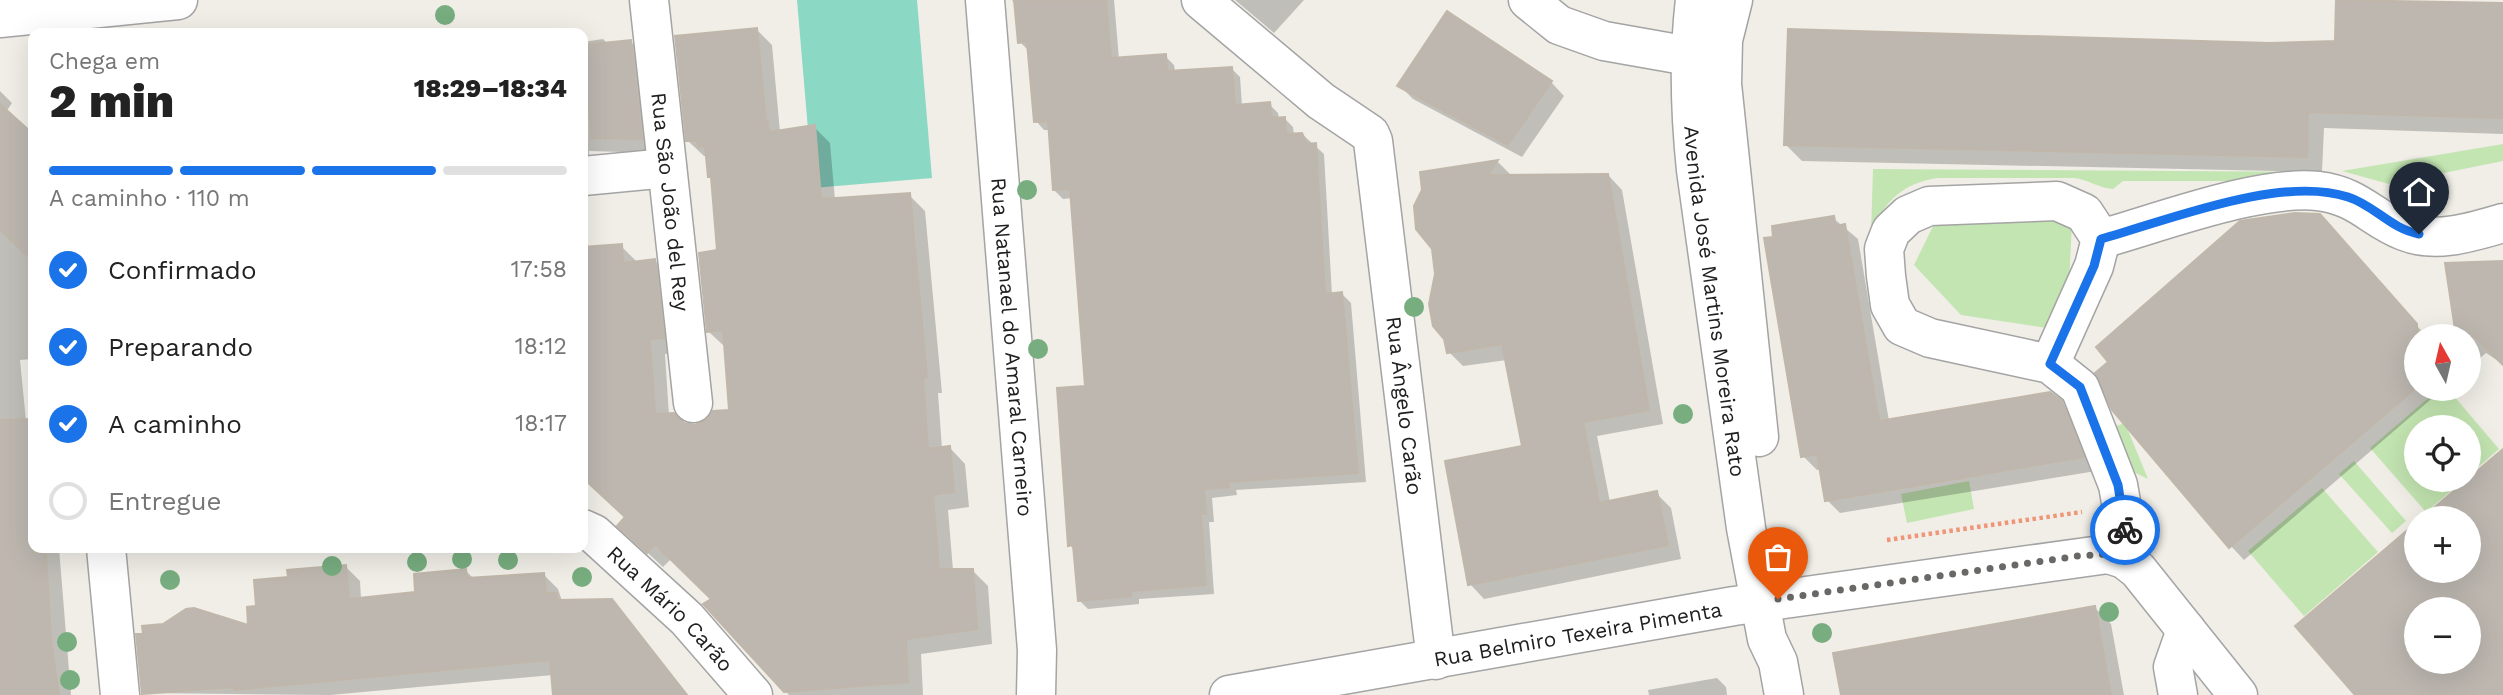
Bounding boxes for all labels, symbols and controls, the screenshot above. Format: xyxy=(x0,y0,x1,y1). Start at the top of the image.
text: Chega em xyxy=(49,48,160,75)
text: 18:29–18:34 xyxy=(414,73,567,103)
text: 2 min xyxy=(49,74,174,128)
street label: Rua São João del Rey xyxy=(647,91,695,313)
street label: Avenida José Martins Moreira Rato xyxy=(1680,125,1751,478)
pin xyxy=(2389,162,2449,234)
icon: home xyxy=(2400,173,2438,211)
street label: Rua Natanael do Amaral Carneiro xyxy=(987,176,1039,517)
text: A caminho · 110 m xyxy=(49,185,250,212)
icon: check xyxy=(49,251,87,289)
text: Confirmado xyxy=(108,255,257,285)
text: 17:58 xyxy=(511,256,567,283)
street label: Rua Ângelo Carão xyxy=(1382,315,1428,496)
north arrow xyxy=(2404,324,2482,401)
map controls xyxy=(2404,324,2481,674)
icon: check xyxy=(49,328,87,366)
text: Preparando xyxy=(108,332,253,362)
text: 18:12 xyxy=(515,333,567,360)
icon: check xyxy=(49,405,87,443)
text: A caminho xyxy=(108,409,242,439)
text: 18:17 xyxy=(515,410,567,437)
button: locate xyxy=(2404,415,2481,492)
text: Entregue xyxy=(108,486,221,516)
courier xyxy=(2090,495,2160,565)
button: + xyxy=(2404,506,2481,583)
icon: bike xyxy=(2106,511,2144,549)
pin xyxy=(1748,527,1808,599)
icon: bag xyxy=(1759,538,1797,576)
street label: Rua Mário Carão xyxy=(602,540,739,676)
street label: Rua Belmiro Texeira Pimenta xyxy=(1432,596,1724,671)
button: − xyxy=(2404,597,2481,674)

